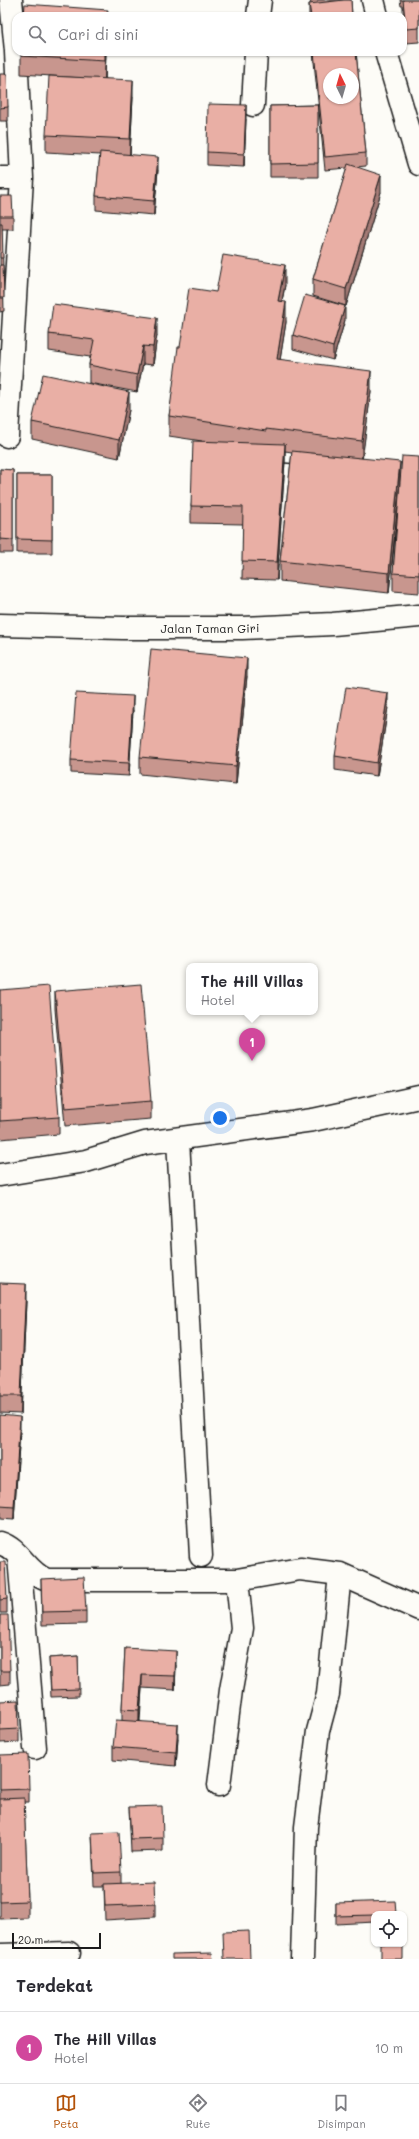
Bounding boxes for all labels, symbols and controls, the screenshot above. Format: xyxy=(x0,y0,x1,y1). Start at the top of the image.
search box xyxy=(12,12,407,56)
icon: search xyxy=(26,23,48,45)
text: Cari di sini xyxy=(58,24,139,44)
north arrow xyxy=(323,68,359,104)
street label: Jalan Taman Giri xyxy=(160,619,260,636)
popup xyxy=(186,963,318,1015)
text: The Hill Villas xyxy=(201,971,303,991)
text: Hotel xyxy=(201,991,235,1008)
pin: 1 xyxy=(239,1028,265,1061)
your location xyxy=(210,1108,230,1128)
map controls xyxy=(371,1911,407,1947)
button: locate xyxy=(371,1911,407,1947)
scale bar xyxy=(12,1931,101,1950)
text: 20 m xyxy=(18,1932,43,1947)
text: Terdekat xyxy=(16,1974,93,1996)
text: The Hill Villas xyxy=(54,2029,156,2049)
text: 1 xyxy=(26,2039,32,2056)
text: 10 m xyxy=(375,2039,403,2056)
text: Hotel xyxy=(54,2049,88,2066)
tab: Peta xyxy=(53,2092,79,2131)
tab: Rute xyxy=(186,2092,210,2131)
tab: Disimpan xyxy=(317,2092,366,2131)

